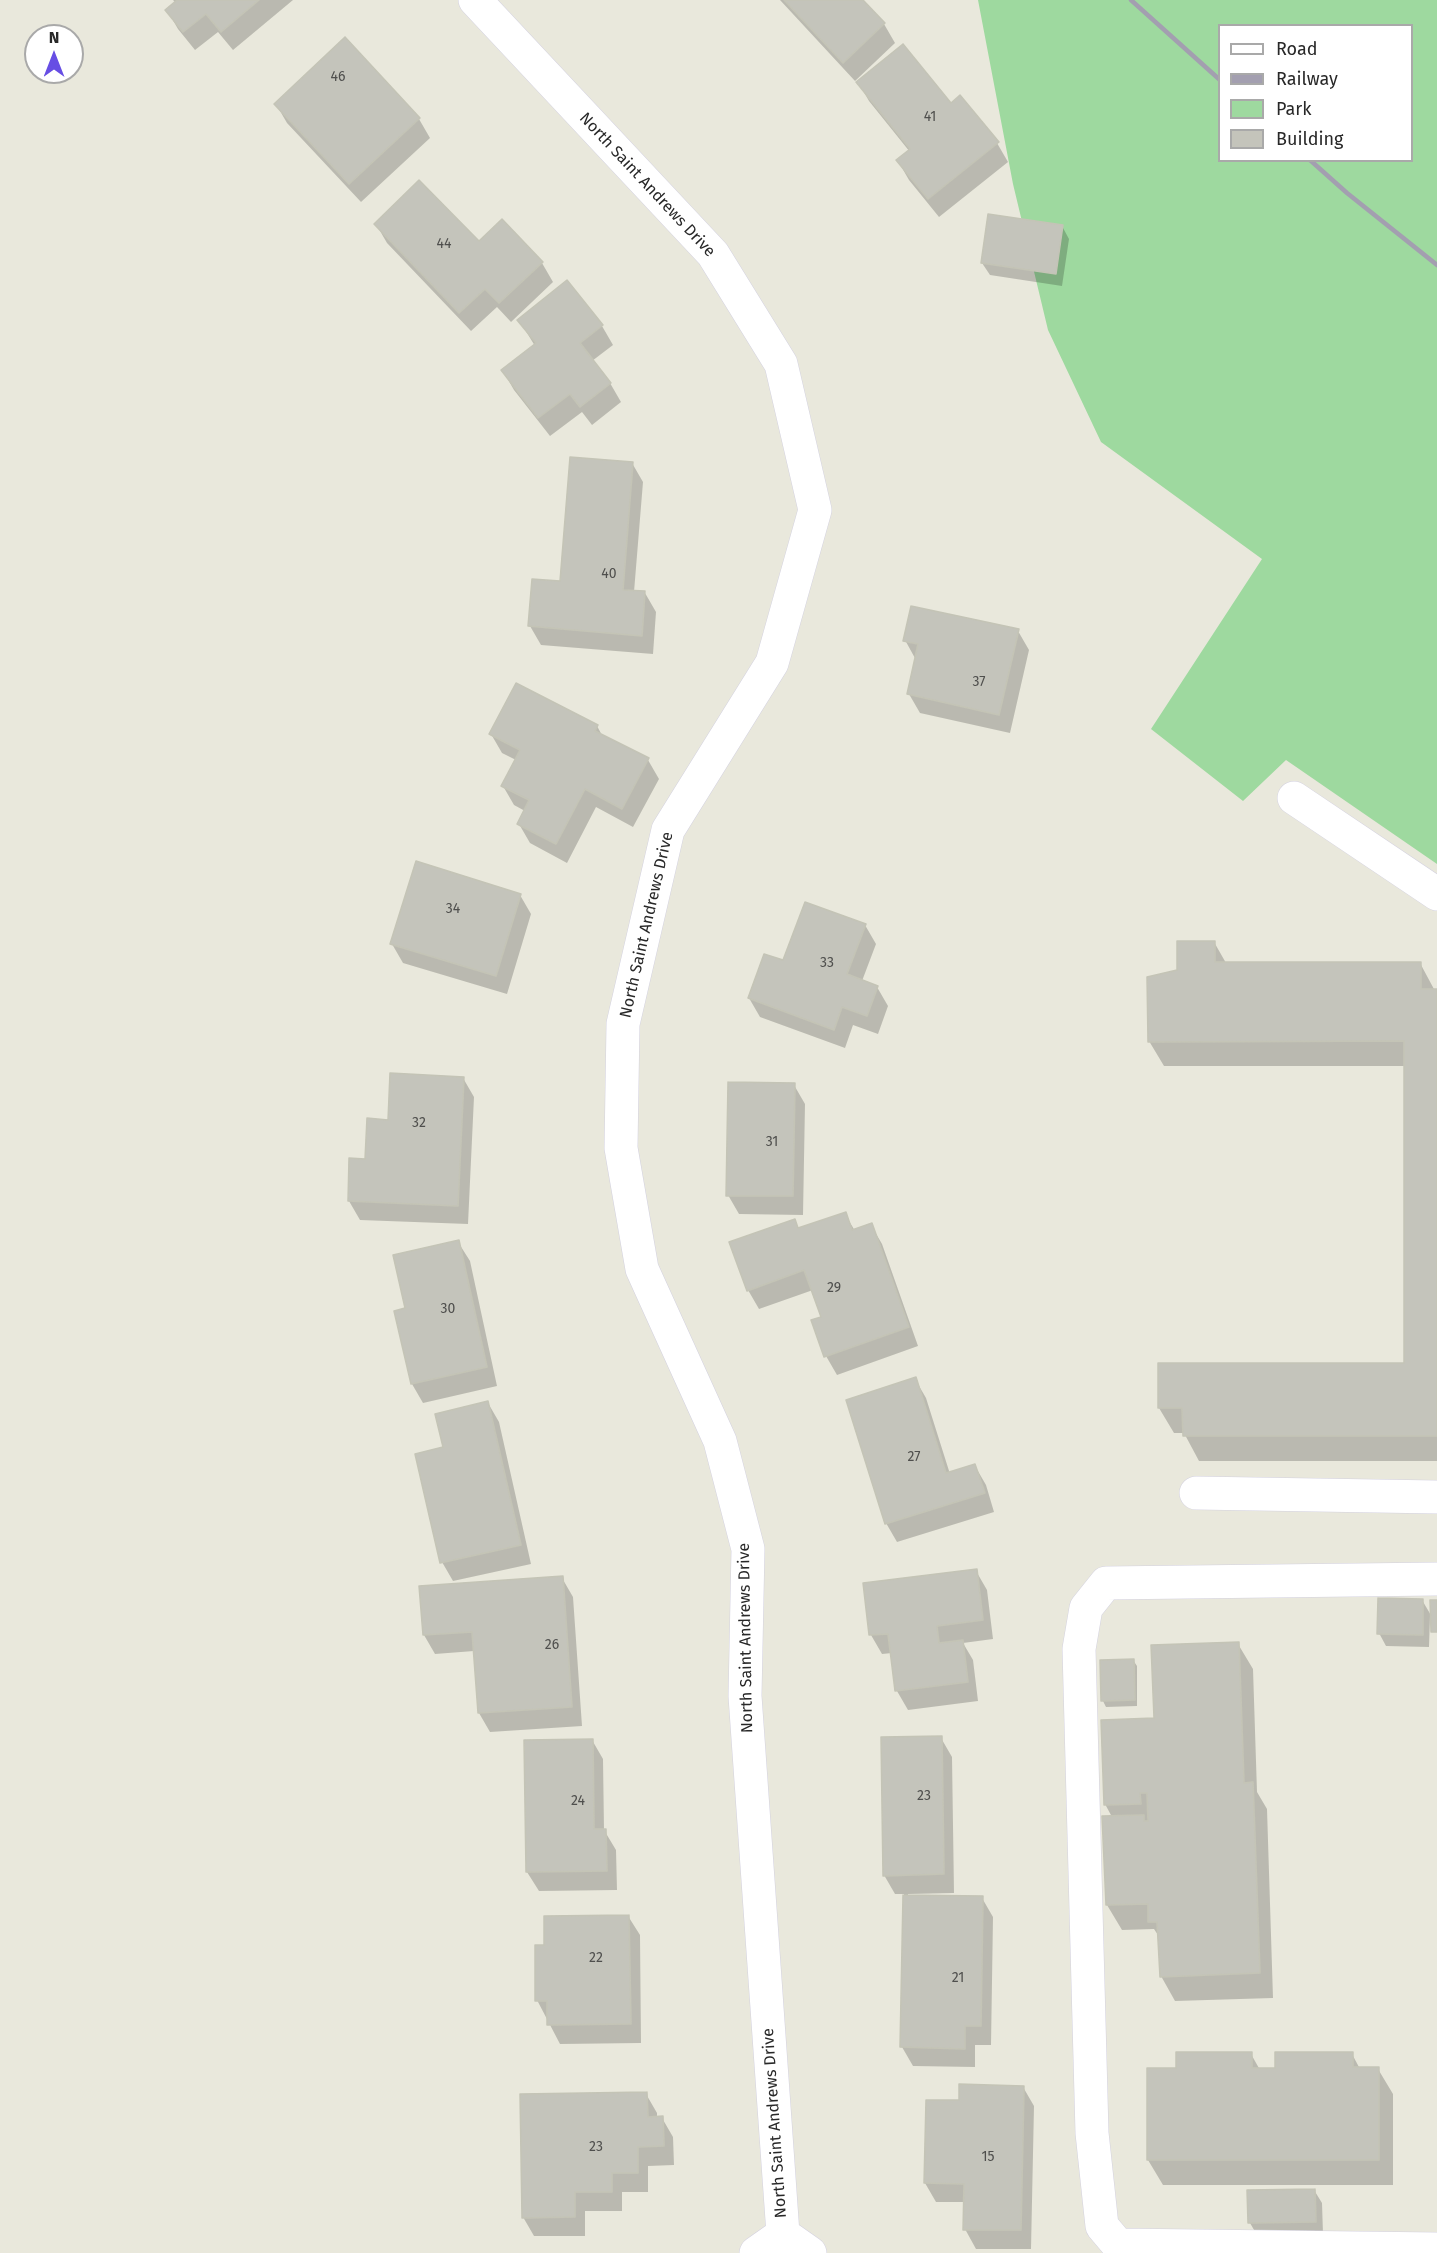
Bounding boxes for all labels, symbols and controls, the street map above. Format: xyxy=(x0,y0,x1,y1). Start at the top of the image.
north arrow xyxy=(24,24,84,84)
legend xyxy=(1218,24,1413,162)
text: N xyxy=(49,28,59,47)
text: Road xyxy=(1276,38,1318,60)
text: Railway xyxy=(1276,68,1338,90)
house number: 46 xyxy=(331,69,345,85)
text: Park xyxy=(1276,98,1311,120)
street label: North Saint Andrews Drive xyxy=(575,109,719,261)
house number: 41 xyxy=(924,109,936,125)
text: Building xyxy=(1276,128,1343,150)
house number: 44 xyxy=(437,236,451,252)
house number: 40 xyxy=(601,566,617,582)
house number: 37 xyxy=(972,674,986,690)
street label: North Saint Andrews Drive xyxy=(616,830,678,1020)
house number: 34 xyxy=(446,901,460,917)
house number: 33 xyxy=(820,955,834,971)
house number: 32 xyxy=(412,1115,426,1131)
house number: 31 xyxy=(766,1134,778,1150)
house number: 29 xyxy=(827,1280,841,1296)
house number: 30 xyxy=(441,1301,455,1317)
house number: 27 xyxy=(907,1449,921,1465)
street label: North Saint Andrews Drive xyxy=(735,1543,757,1733)
house number: 26 xyxy=(545,1637,559,1653)
house number: 23 xyxy=(917,1788,931,1804)
house number: 24 xyxy=(571,1793,585,1809)
house number: 22 xyxy=(589,1950,603,1966)
house number: 21 xyxy=(952,1970,964,1986)
street label: North Saint Andrews Drive xyxy=(759,2027,791,2219)
house number: 23 xyxy=(589,2139,603,2155)
house number: 15 xyxy=(981,2149,995,2165)

